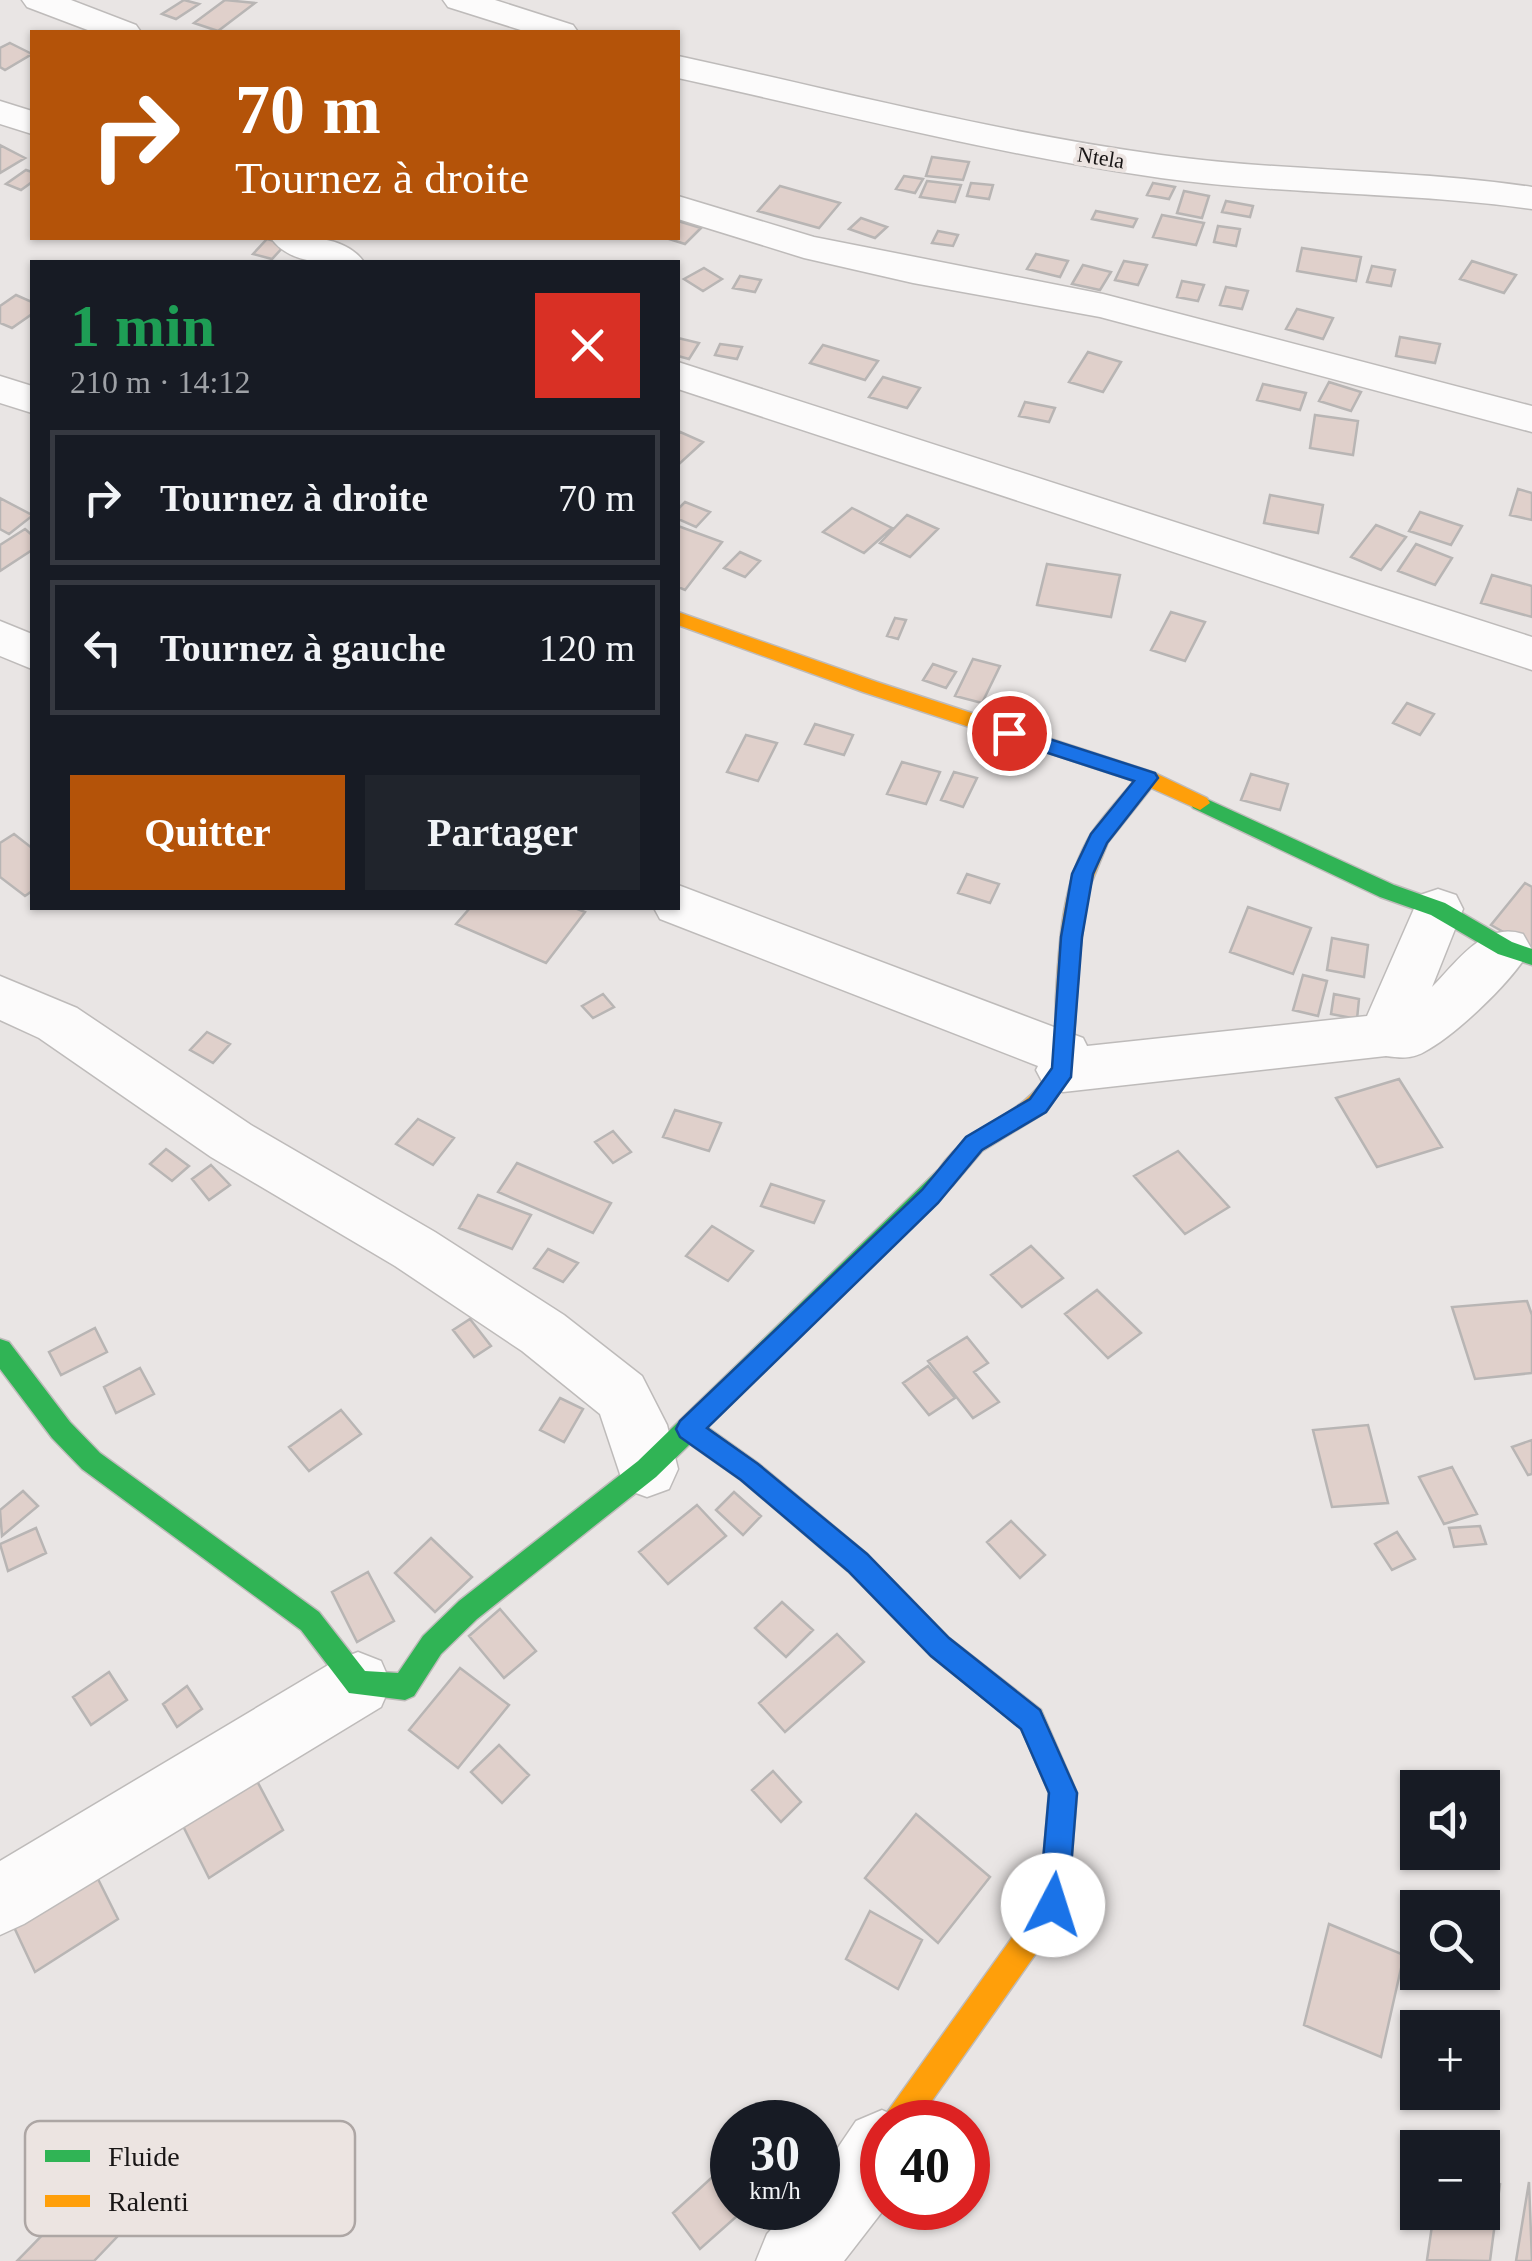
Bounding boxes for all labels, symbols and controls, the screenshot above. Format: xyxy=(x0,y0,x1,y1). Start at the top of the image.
icon: right xyxy=(70,70,200,200)
text: 70 m xyxy=(235,71,381,148)
street label: Ntela xyxy=(1075,141,1127,174)
text: Tournez à droite xyxy=(235,153,529,203)
text: 1 min xyxy=(70,293,215,359)
button: close xyxy=(535,293,640,398)
text: 210 m · 14:12 xyxy=(70,364,250,400)
icon: right xyxy=(75,470,130,525)
text: Tournez à droite xyxy=(160,477,428,519)
text: 70 m xyxy=(558,477,635,519)
icon: left xyxy=(75,620,130,675)
text: Tournez à gauche xyxy=(160,627,446,669)
text: 120 m xyxy=(539,627,635,669)
pin xyxy=(967,691,1052,776)
icon: arrive xyxy=(982,706,1037,761)
button: Quitter xyxy=(70,775,345,890)
button: Partager xyxy=(365,775,640,890)
map controls xyxy=(1400,1770,1500,2230)
button: sound xyxy=(1400,1770,1500,1870)
position arrow xyxy=(1001,1853,1105,1957)
button: search xyxy=(1400,1890,1500,1990)
button: + xyxy=(1400,2010,1500,2110)
speed limit sign: 40 xyxy=(860,2100,990,2230)
legend xyxy=(25,2121,355,2236)
text: 30 xyxy=(750,2125,800,2181)
button: − xyxy=(1400,2130,1500,2230)
text: Fluide xyxy=(108,2141,180,2172)
text: km/h xyxy=(749,2177,801,2204)
text: Ralenti xyxy=(108,2186,189,2217)

